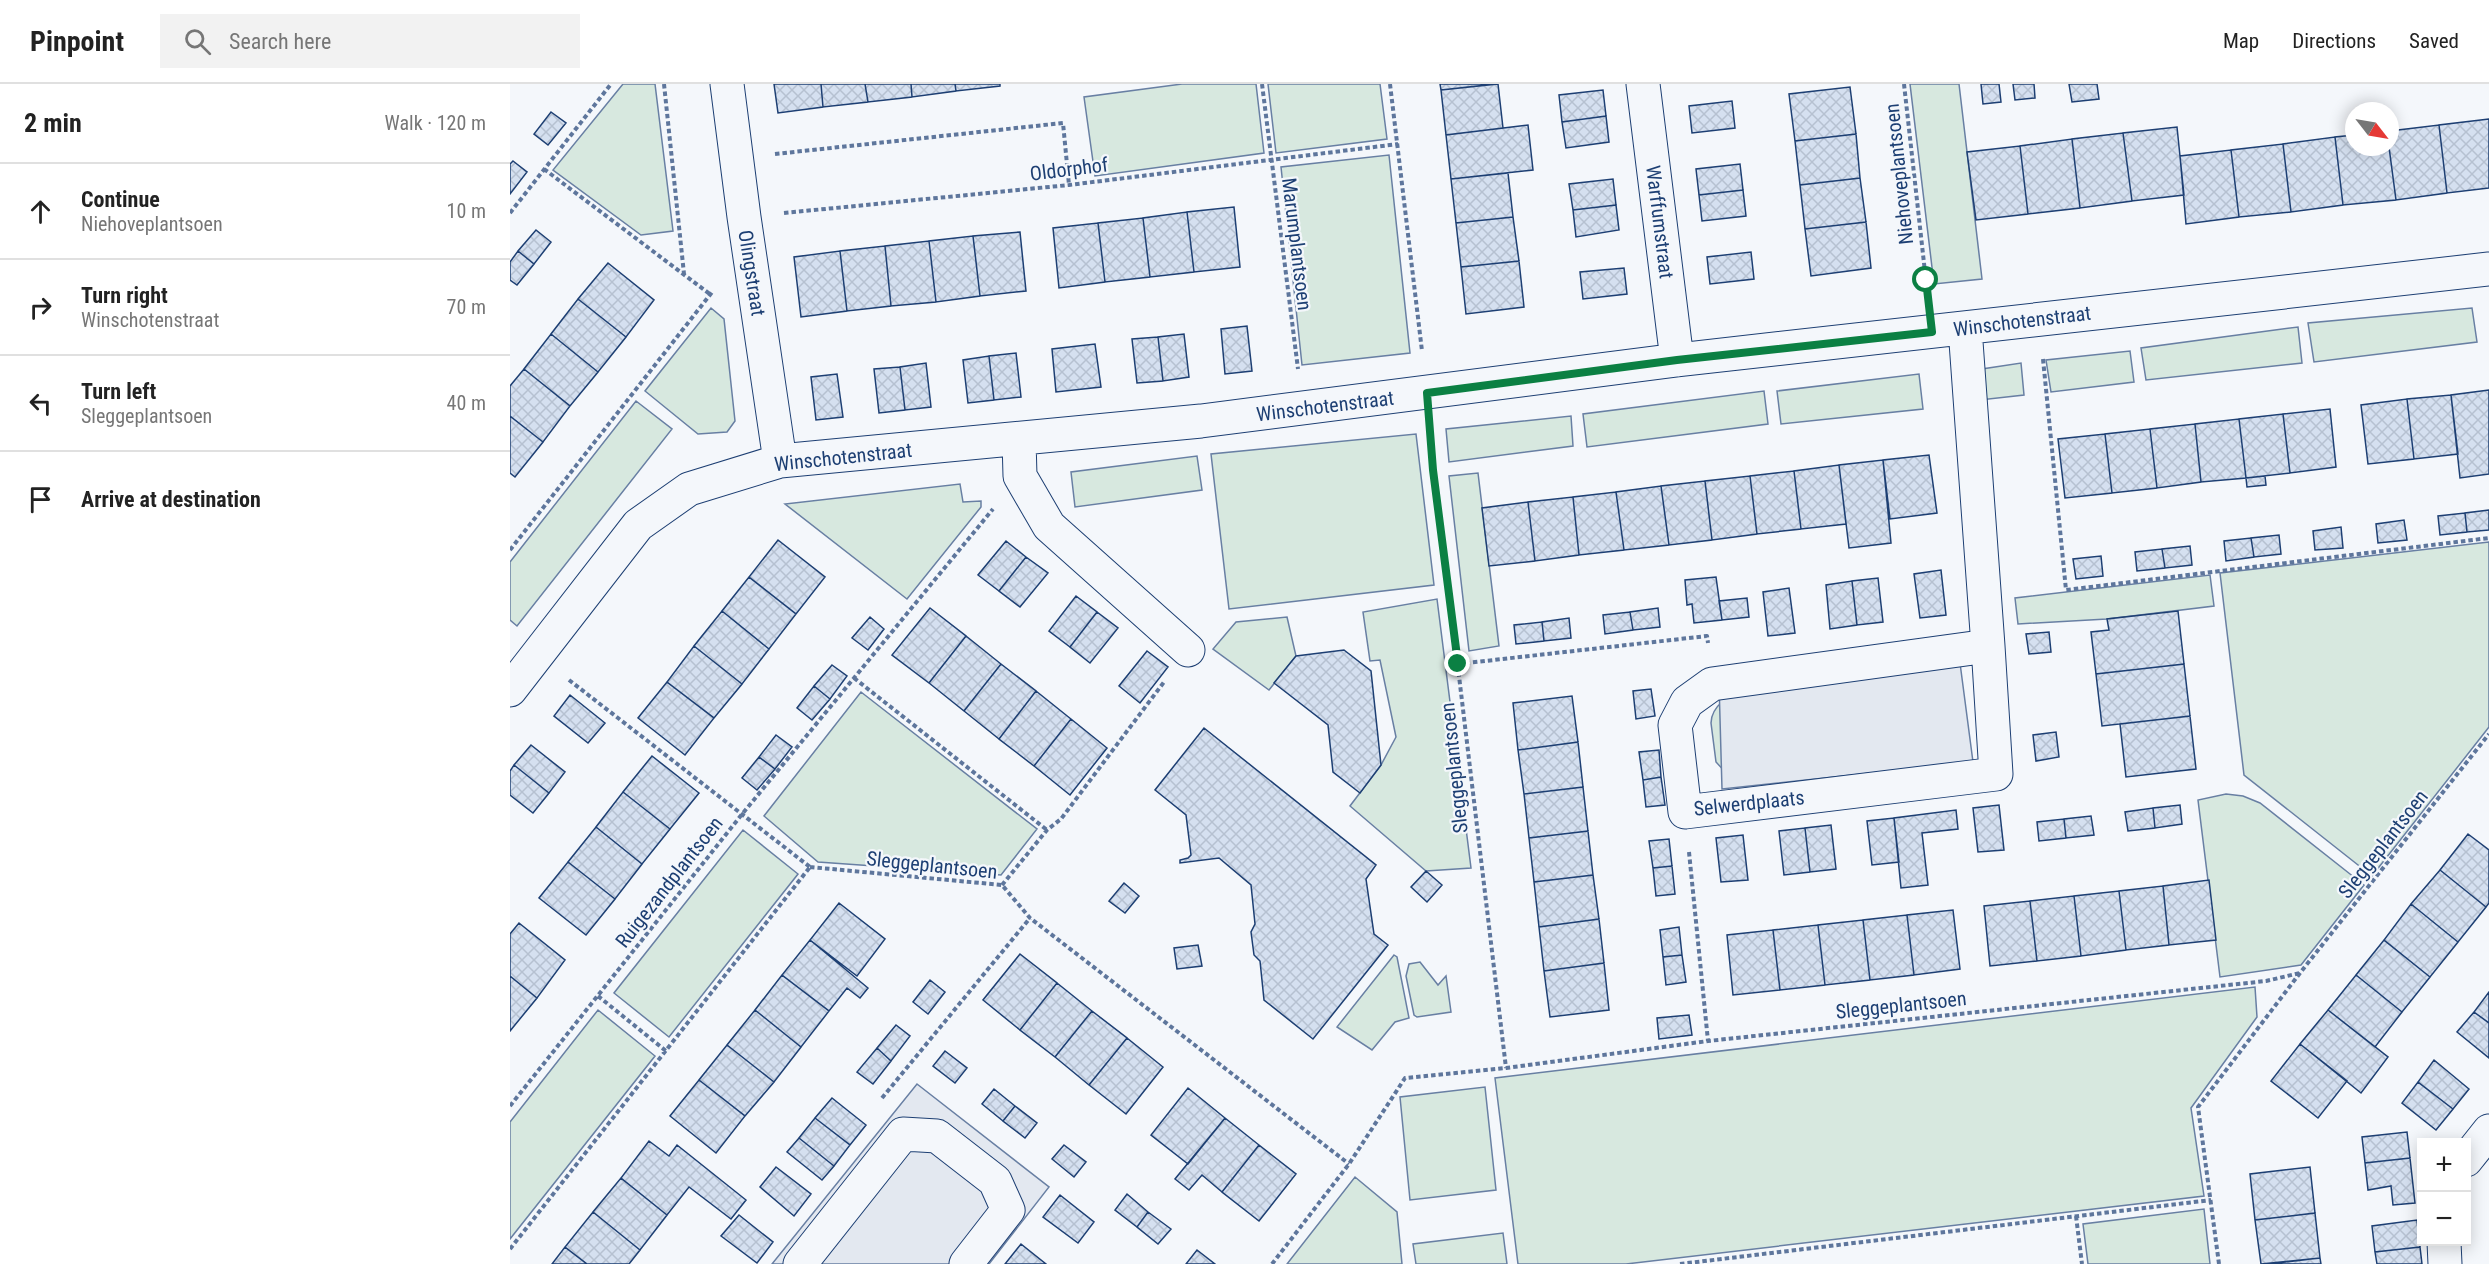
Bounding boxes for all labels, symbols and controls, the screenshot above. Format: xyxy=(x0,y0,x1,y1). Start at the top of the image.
search box xyxy=(160,14,580,68)
text: Pinpoint xyxy=(30,25,124,58)
icon: search xyxy=(181,25,214,58)
text: Search here xyxy=(229,29,331,54)
text: Map xyxy=(2223,29,2259,53)
text: Directions xyxy=(2292,29,2376,53)
text: Saved xyxy=(2409,29,2459,53)
street label: Niehoveplantsoen xyxy=(1880,102,1918,246)
north arrow xyxy=(2345,102,2399,156)
text: 2 min xyxy=(24,108,82,138)
text: Walk · 120 m xyxy=(385,111,486,135)
street label: Oldorphof xyxy=(1029,152,1110,186)
street label: Warffumstraat xyxy=(1641,164,1679,280)
street label: Marumplantsoen xyxy=(1277,176,1317,312)
text: Continue xyxy=(81,187,160,212)
icon: ahead xyxy=(24,195,57,228)
text: 10 m xyxy=(447,199,486,223)
text: Niehoveplantsoen xyxy=(81,212,223,236)
street label: Olingstraat xyxy=(733,228,771,318)
route start xyxy=(1912,266,1938,292)
text: Turn right xyxy=(81,283,168,308)
icon: right xyxy=(24,291,57,324)
text: 70 m xyxy=(447,295,486,319)
street label: Winschotenstraat xyxy=(1952,301,2092,341)
text: Winschotenstraat xyxy=(81,308,219,332)
text: Turn left xyxy=(81,379,156,404)
street label: Winschotenstraat xyxy=(1255,386,1395,426)
icon: left xyxy=(24,387,57,420)
text: 40 m xyxy=(447,391,486,415)
text: Sleggeplantsoen xyxy=(81,404,212,428)
street label: Winschotenstraat xyxy=(773,438,913,476)
icon: arrive xyxy=(24,483,57,516)
text: Arrive at destination xyxy=(81,487,261,512)
route end xyxy=(1444,650,1470,676)
street label: Sleggeplantsoen xyxy=(1435,701,1473,835)
street label: Selwerdplaats xyxy=(1692,785,1806,821)
street label: Sleggeplantsoen xyxy=(2333,785,2433,903)
street label: Ruigezandplantsoen xyxy=(610,812,728,952)
street label: Sleggeplantsoen xyxy=(865,846,999,884)
street label: Sleggeplantsoen xyxy=(1834,986,1968,1024)
map controls xyxy=(2417,1138,2471,1246)
button: + xyxy=(2417,1138,2471,1192)
button: − xyxy=(2417,1192,2471,1246)

